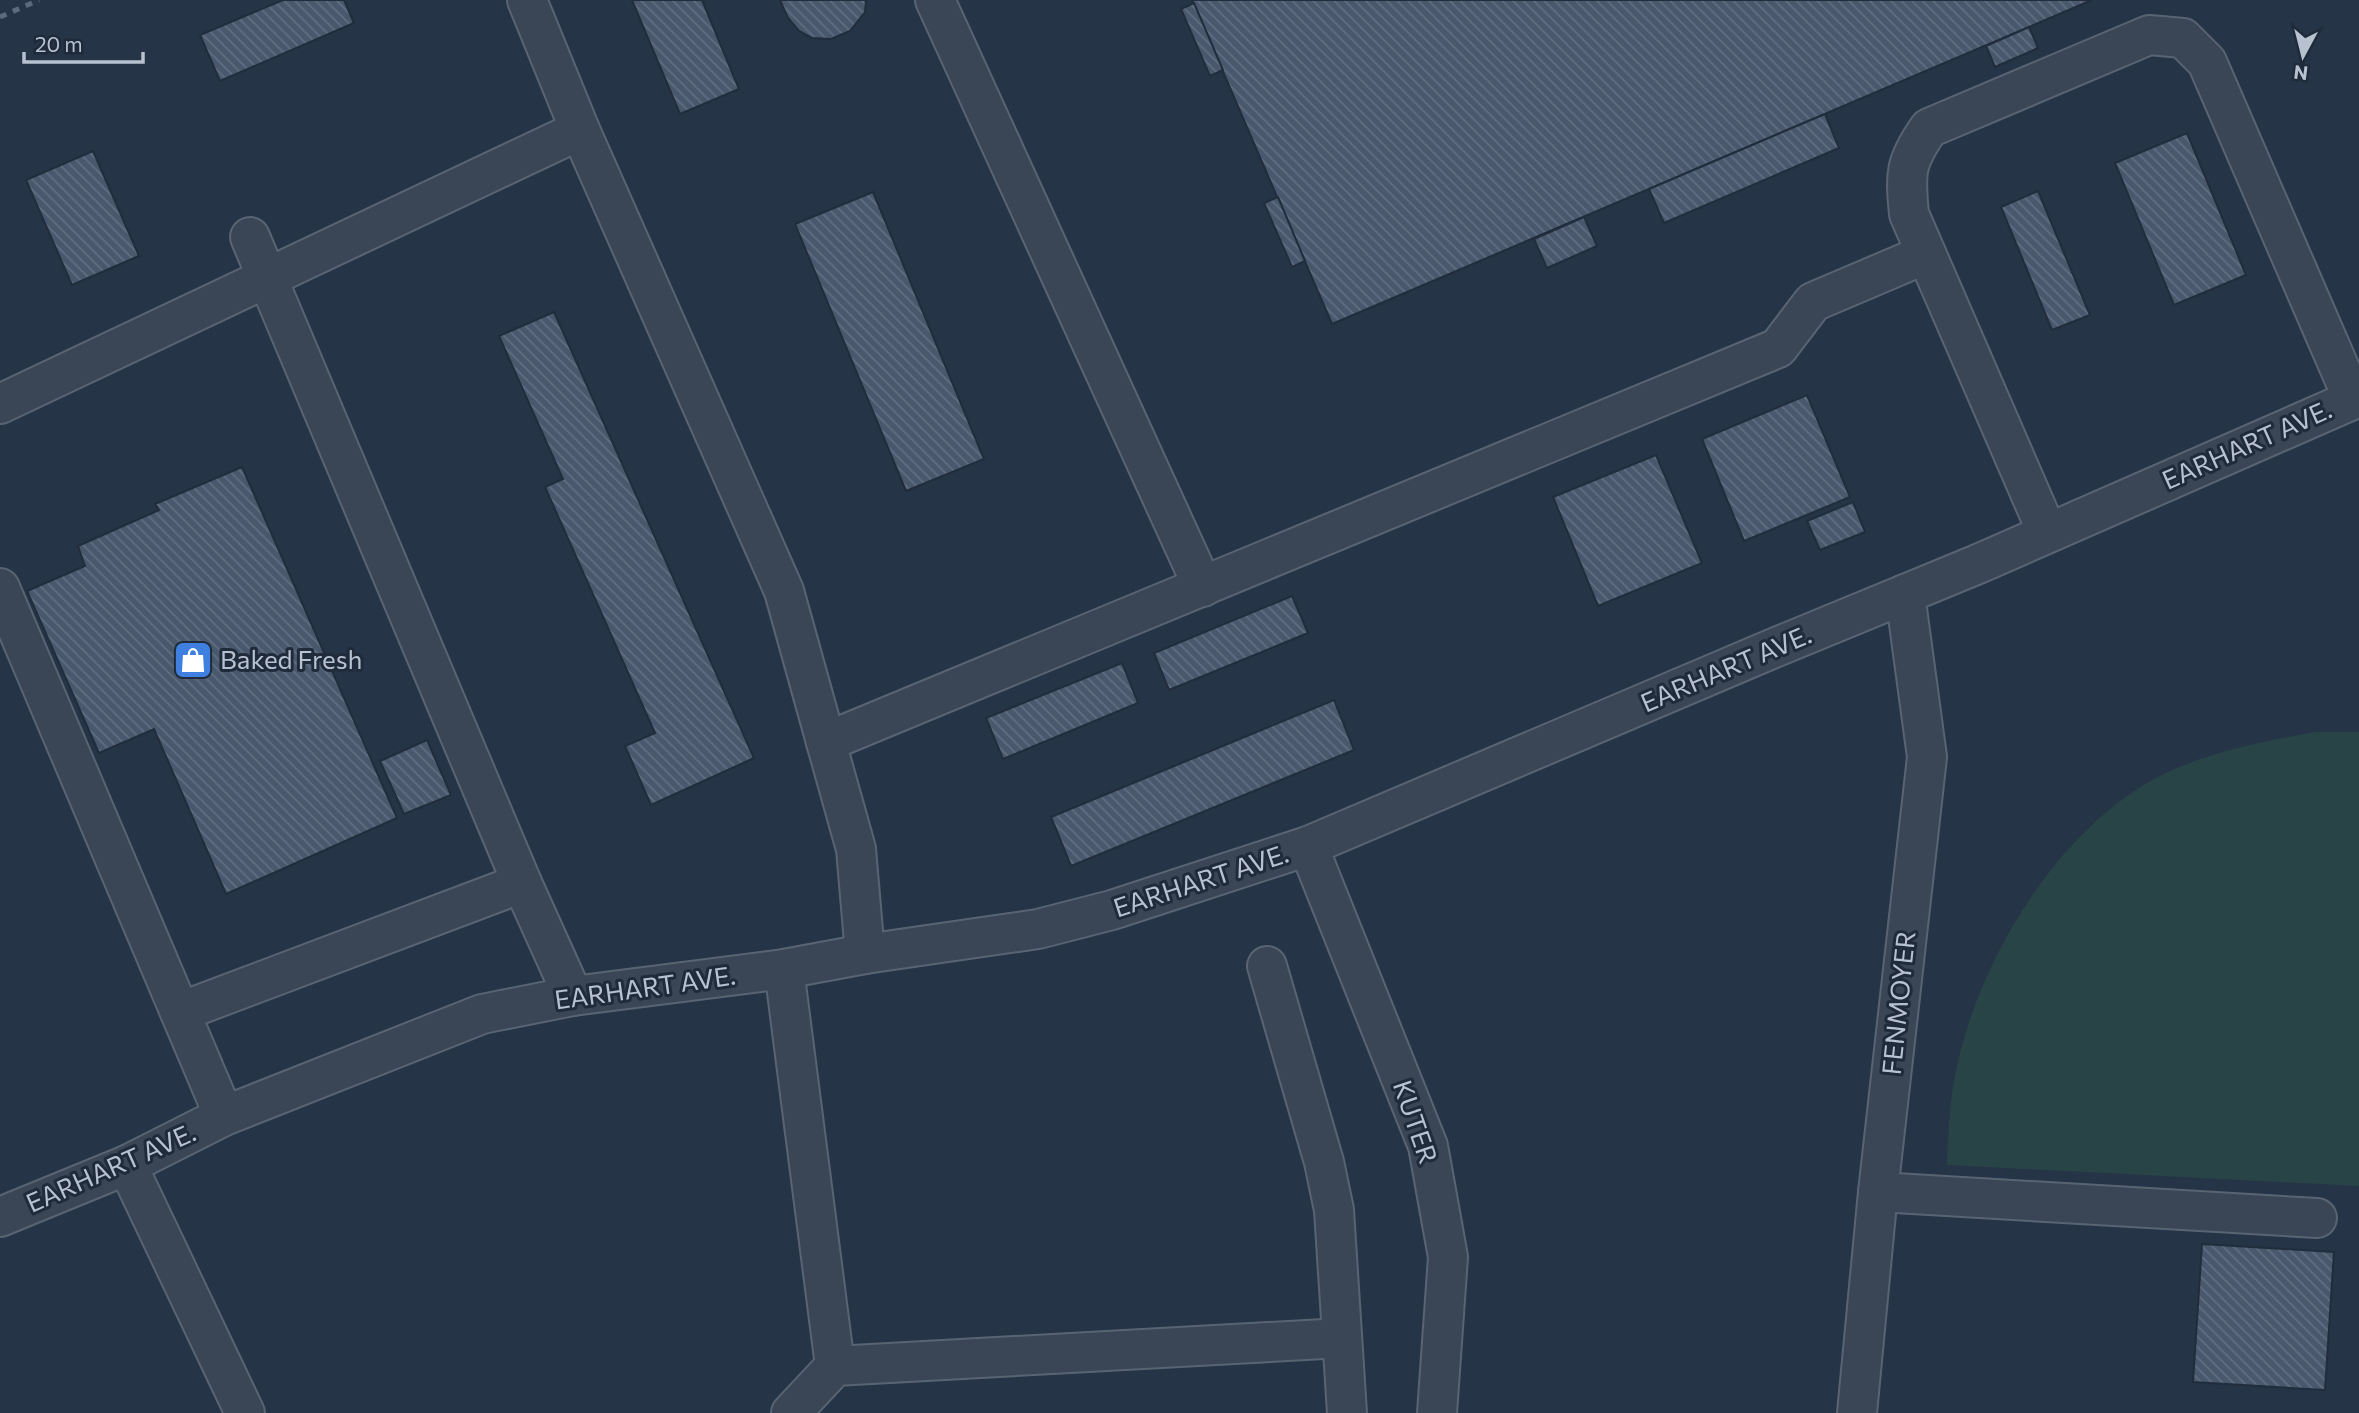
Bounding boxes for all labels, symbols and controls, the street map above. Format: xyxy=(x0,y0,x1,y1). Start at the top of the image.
scale bar xyxy=(24,21,144,65)
north arrow xyxy=(2268,21,2338,91)
text: 20 m xyxy=(35,31,83,56)
text: N xyxy=(2292,61,2309,86)
street label: EARHART AVE. xyxy=(2157,392,2336,495)
street label: EARHART AVE. xyxy=(1635,618,1815,717)
shop icon: Baked Fresh xyxy=(172,639,214,681)
place label: Baked Fresh xyxy=(220,643,363,674)
street label: EARHART AVE. xyxy=(1109,837,1292,922)
street label: FENMOYER xyxy=(1875,929,1920,1076)
street label: EARHART AVE. xyxy=(552,958,737,1015)
street label: KUTER xyxy=(1388,1076,1445,1167)
street label: EARHART AVE. xyxy=(21,1115,200,1218)

